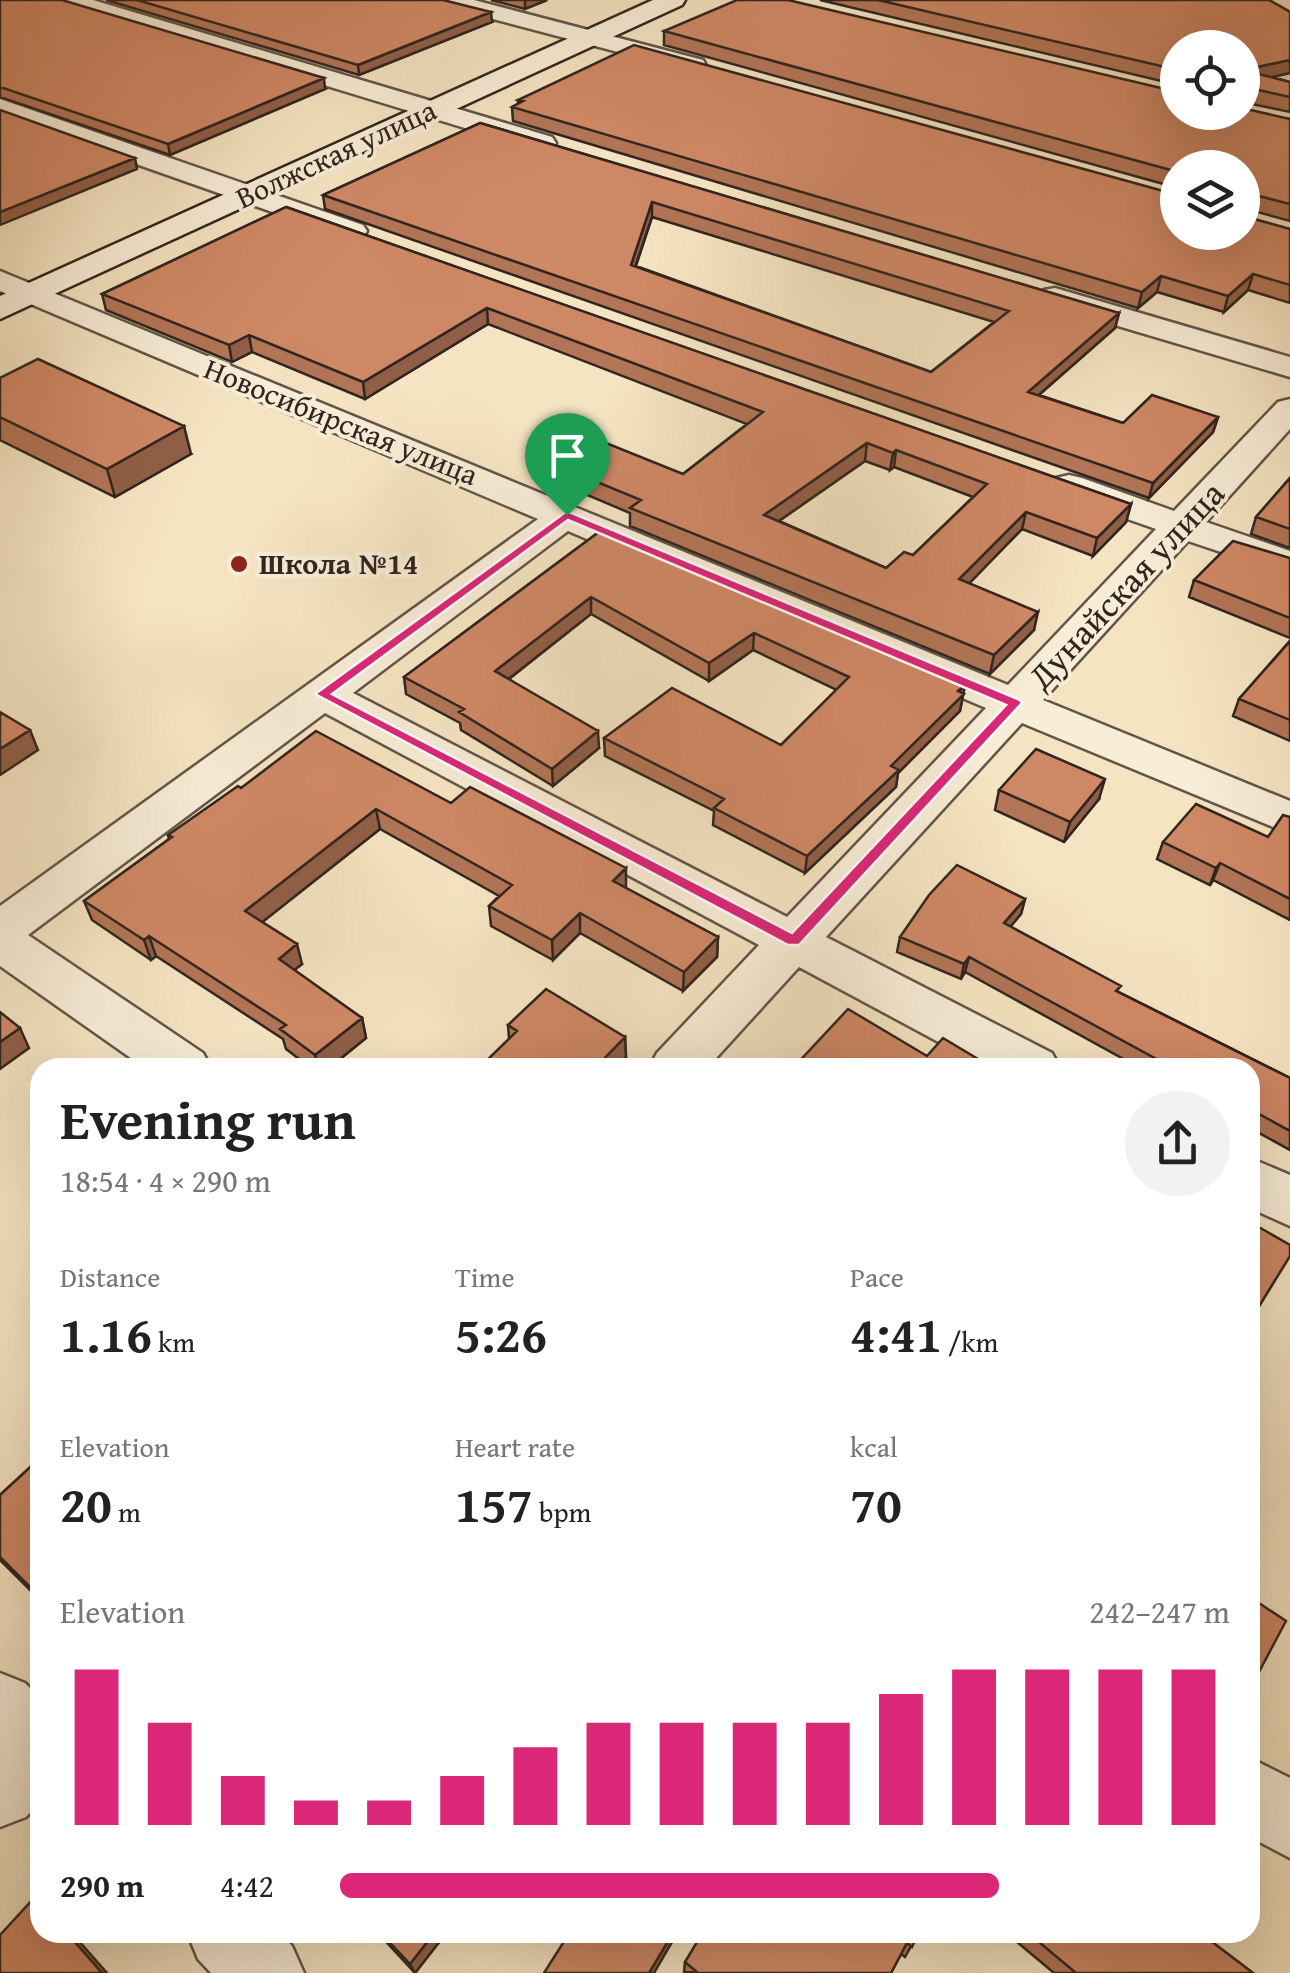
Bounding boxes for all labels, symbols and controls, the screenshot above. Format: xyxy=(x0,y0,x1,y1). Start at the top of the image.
map controls xyxy=(1160,30,1260,250)
button: locate xyxy=(1160,30,1260,130)
street label: Волжская улица xyxy=(228,87,444,219)
button: layers xyxy=(1160,150,1260,250)
street label: Новосибирская улица xyxy=(198,346,486,496)
pin xyxy=(525,413,610,516)
icon: arrive xyxy=(540,428,595,483)
street label: Дунайская улица xyxy=(1015,469,1236,701)
place label: Школа №14 xyxy=(259,541,418,585)
marker: Школа №14 xyxy=(228,553,250,575)
text: Evening run xyxy=(60,1079,356,1159)
button: share xyxy=(1125,1091,1230,1196)
text: 18:54 · 4 × 290 m xyxy=(60,1157,271,1204)
text: Distance xyxy=(60,1256,160,1297)
text: Time xyxy=(455,1256,515,1297)
text: Pace xyxy=(850,1256,904,1297)
text: 1.16 xyxy=(60,1297,152,1370)
text: 5:26 xyxy=(455,1297,547,1370)
text: 4:41 xyxy=(850,1297,942,1370)
text: km xyxy=(152,1321,195,1362)
text: /km xyxy=(942,1321,998,1362)
text: Elevation xyxy=(60,1426,170,1467)
text: Heart rate xyxy=(455,1426,575,1467)
text: kcal xyxy=(850,1426,898,1467)
text: 20 xyxy=(60,1467,112,1540)
text: 157 xyxy=(455,1467,533,1540)
text: 70 xyxy=(850,1467,902,1540)
text: m xyxy=(112,1491,141,1532)
text: bpm xyxy=(533,1491,591,1532)
text: Elevation xyxy=(60,1588,185,1635)
text: 242–247 m xyxy=(1089,1588,1230,1635)
text: 290 m xyxy=(60,1862,144,1909)
text: 4:42 xyxy=(220,1862,274,1909)

